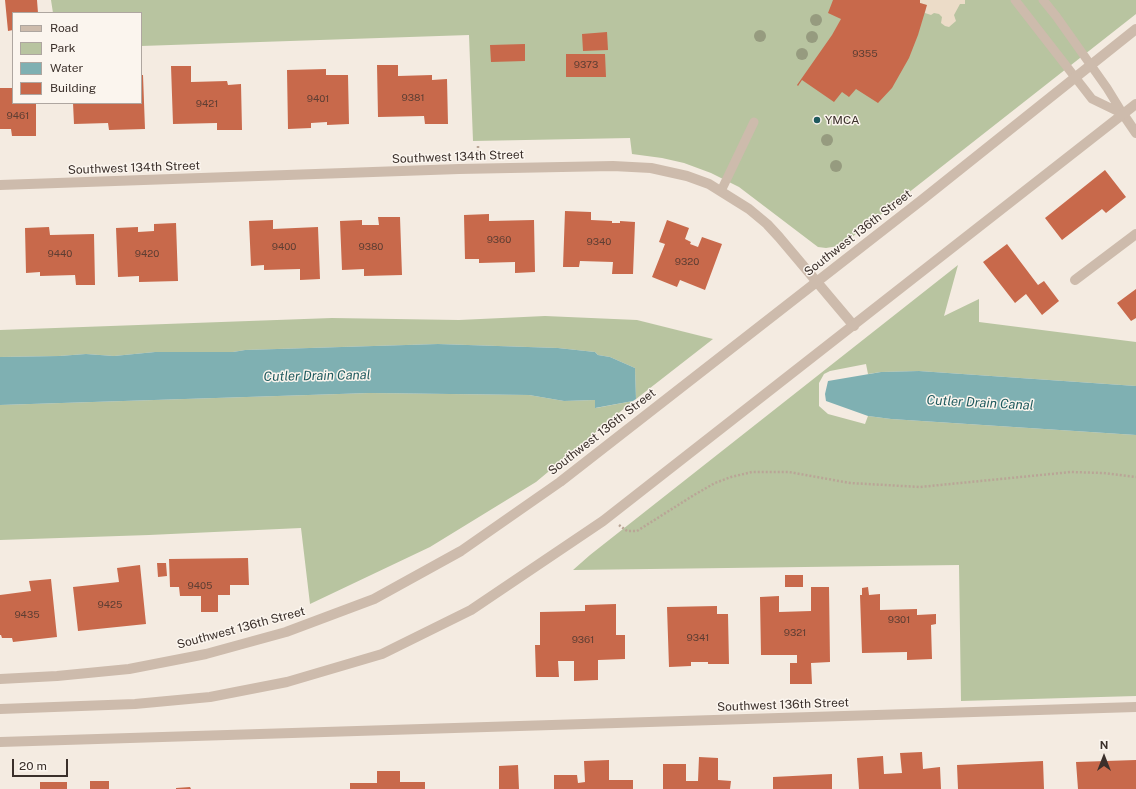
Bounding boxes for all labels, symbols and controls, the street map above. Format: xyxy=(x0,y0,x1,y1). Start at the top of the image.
legend xyxy=(12,12,142,104)
text: Road xyxy=(50,21,78,35)
text: Park xyxy=(50,41,76,55)
house number: 9355 xyxy=(852,48,878,60)
house number: 9373 xyxy=(574,59,598,71)
text: Water xyxy=(50,61,83,75)
text: Building xyxy=(50,81,96,95)
house number: 9381 xyxy=(402,92,424,104)
house number: 9401 xyxy=(307,93,329,105)
house number: 9421 xyxy=(196,98,218,110)
house number: 9461 xyxy=(7,110,29,122)
place label: YMCA xyxy=(825,113,860,127)
marker: YMCA xyxy=(812,115,822,125)
street label: Southwest 134th Street xyxy=(392,147,524,167)
street label: Southwest 134th Street xyxy=(68,158,200,178)
street label: Southwest 136th Street xyxy=(802,187,914,279)
house number: 9360 xyxy=(487,234,511,246)
house number: 9340 xyxy=(587,236,611,248)
house number: 9400 xyxy=(272,241,296,253)
house number: 9380 xyxy=(359,241,383,253)
house number: 9440 xyxy=(48,248,72,260)
house number: 9420 xyxy=(135,248,159,260)
house number: 9320 xyxy=(675,256,699,268)
water label: Cutler Drain Canal xyxy=(263,367,371,385)
street label: Southwest 136th Street xyxy=(546,386,658,478)
water label: Cutler Drain Canal xyxy=(926,392,1034,414)
house number: 9405 xyxy=(187,580,213,592)
house number: 9425 xyxy=(98,599,122,611)
street label: Southwest 136th Street xyxy=(175,604,307,652)
house number: 9435 xyxy=(14,609,40,621)
house number: 9301 xyxy=(888,614,910,626)
house number: 9321 xyxy=(784,627,806,639)
house number: 9341 xyxy=(687,632,709,644)
house number: 9361 xyxy=(572,634,594,646)
street label: Southwest 136th Street xyxy=(717,695,849,715)
north arrow xyxy=(1084,737,1124,777)
text: N xyxy=(1100,739,1108,751)
scale bar xyxy=(14,751,70,777)
text: 20 m xyxy=(19,759,47,773)

